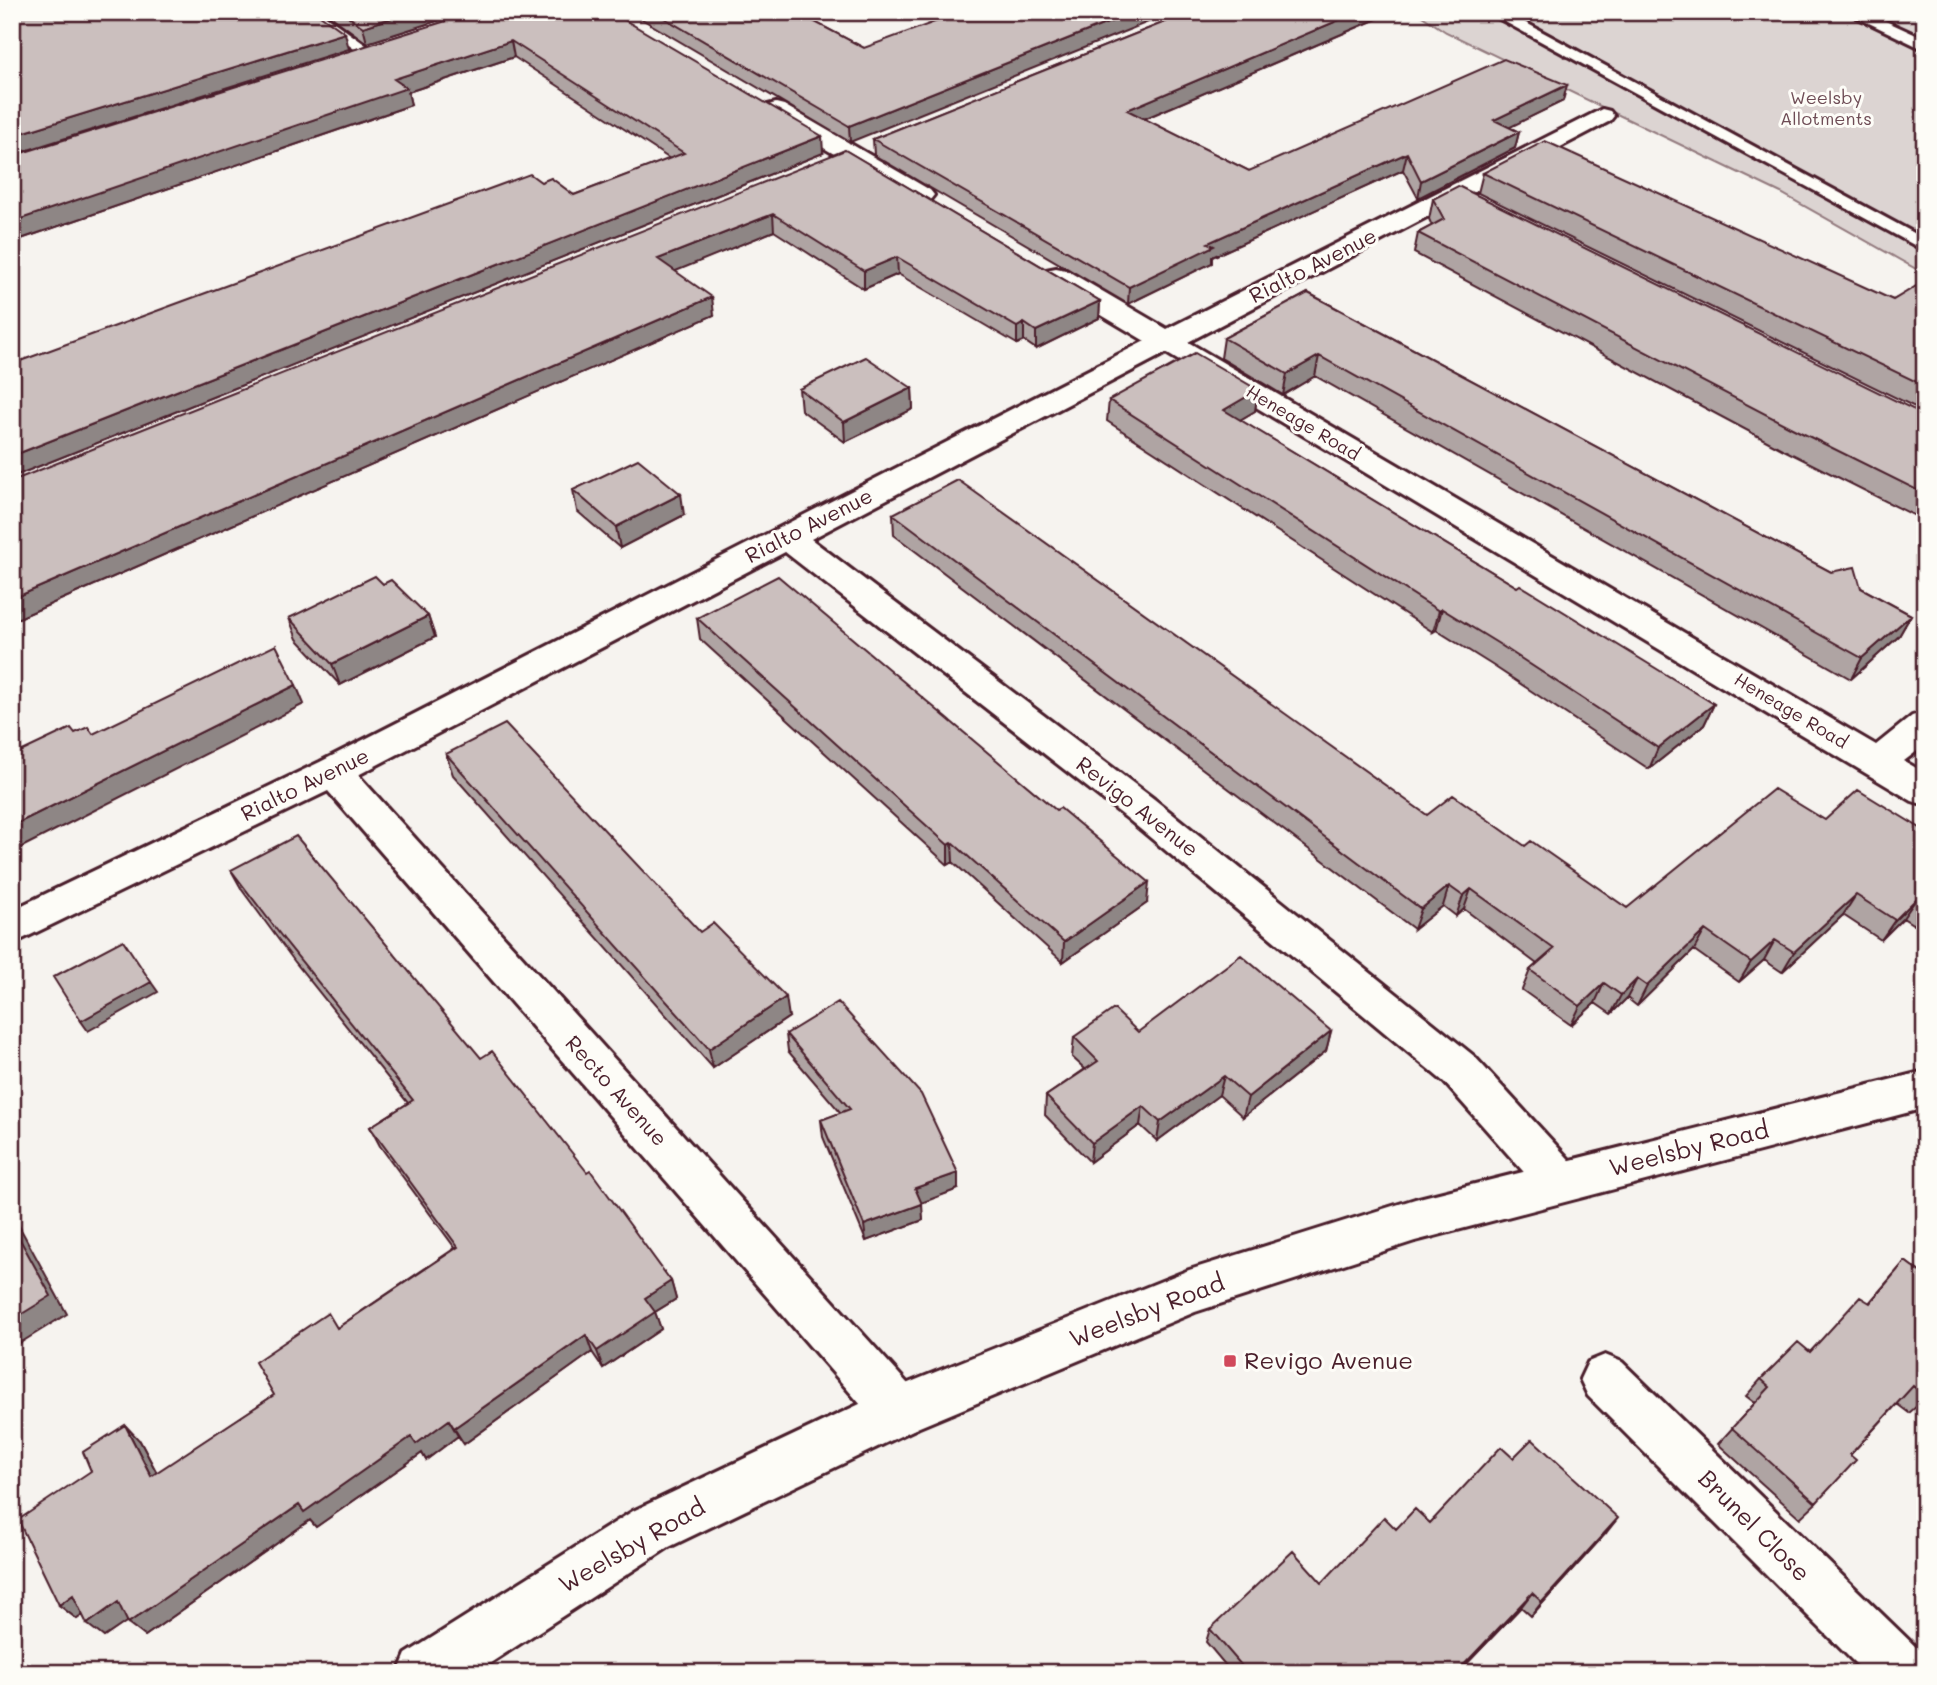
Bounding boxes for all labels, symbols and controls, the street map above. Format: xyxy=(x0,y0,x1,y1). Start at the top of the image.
park label: Weelsby Allotments xyxy=(1780,85,1872,130)
street label: Rialto Avenue xyxy=(1244,221,1381,308)
street label: Heneage Road xyxy=(1242,379,1365,466)
street label: Rialto Avenue xyxy=(740,481,877,568)
street label: Heneage Road xyxy=(1730,667,1853,754)
street label: Rialto Avenue xyxy=(236,741,373,826)
street label: Revigo Avenue xyxy=(1071,750,1205,862)
street label: Recto Avenue xyxy=(560,1029,674,1151)
street label: Weelsby Road xyxy=(1605,1113,1772,1182)
street label: Weelsby Road xyxy=(1064,1266,1228,1353)
place label: Revigo Avenue xyxy=(1244,1344,1413,1375)
marker: Revigo Avenue xyxy=(1222,1353,1238,1369)
street label: Brunel Close xyxy=(1693,1462,1818,1587)
street label: Weelsby Road xyxy=(553,1490,710,1599)

